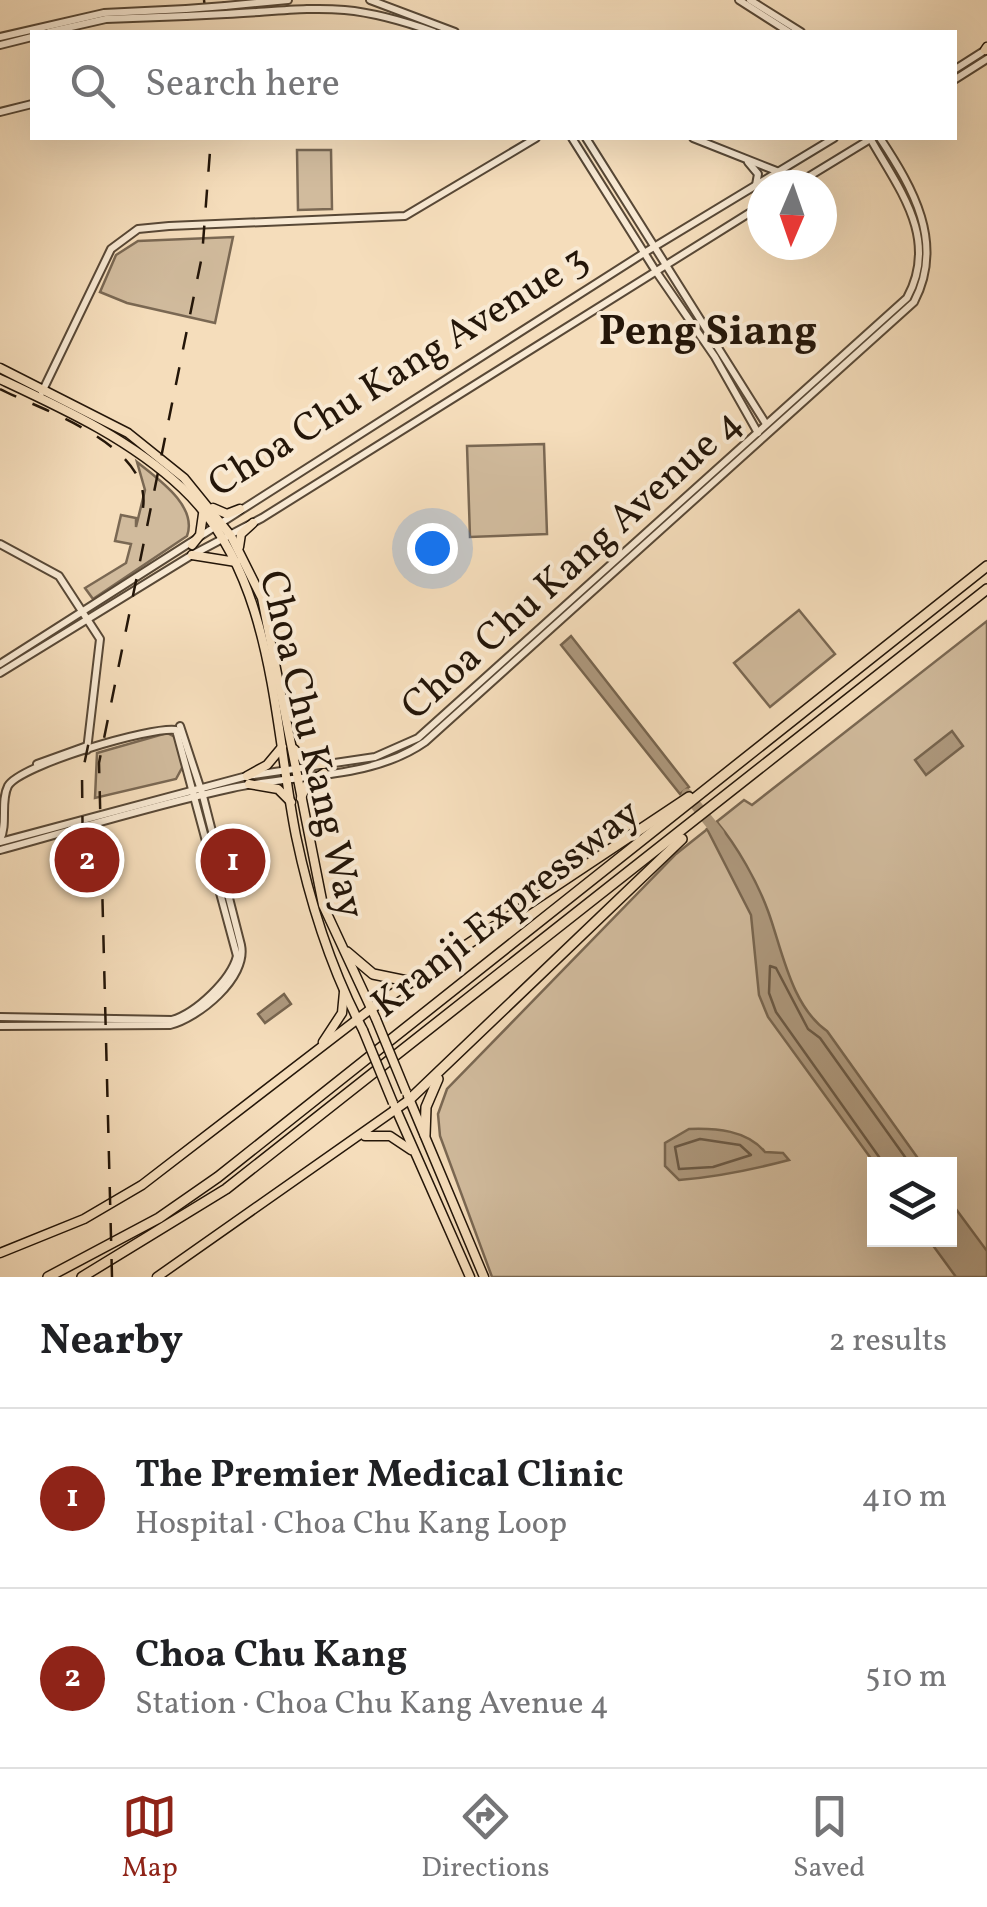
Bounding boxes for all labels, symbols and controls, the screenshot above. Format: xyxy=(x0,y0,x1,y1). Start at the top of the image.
search box xyxy=(30,30,957,140)
icon: search xyxy=(65,58,120,113)
text: Search here xyxy=(145,59,340,112)
north arrow xyxy=(747,170,837,260)
street label: Choa Chu Kang Avenue 3 xyxy=(198,233,600,513)
district label: Peng Siang xyxy=(599,304,817,363)
street label: Choa Chu Kang Avenue 4 xyxy=(390,397,756,735)
your location xyxy=(407,523,458,574)
street label: Choa Chu Kang Way xyxy=(243,565,377,925)
street label: Kranji Expressway xyxy=(361,787,653,1033)
pin: 2 xyxy=(54,822,120,898)
pin: 1 xyxy=(200,824,266,898)
map controls xyxy=(867,1157,957,1247)
button: layers xyxy=(867,1157,957,1247)
text: Nearby xyxy=(40,1313,183,1372)
text: 2 results xyxy=(829,1320,947,1364)
text: The Premier Medical Clinic xyxy=(135,1450,623,1503)
text: 1 xyxy=(66,1476,79,1520)
text: 410 m xyxy=(862,1476,947,1520)
text: Hospital · Choa Chu Kang Loop xyxy=(135,1503,567,1547)
text: Choa Chu Kang xyxy=(135,1630,407,1683)
text: 2 xyxy=(64,1656,81,1700)
text: 510 m xyxy=(865,1656,947,1700)
text: Station · Choa Chu Kang Avenue 4 xyxy=(135,1683,609,1727)
tab: Map xyxy=(122,1789,178,1888)
tab: Directions xyxy=(421,1789,550,1888)
tab: Saved xyxy=(793,1789,865,1888)

